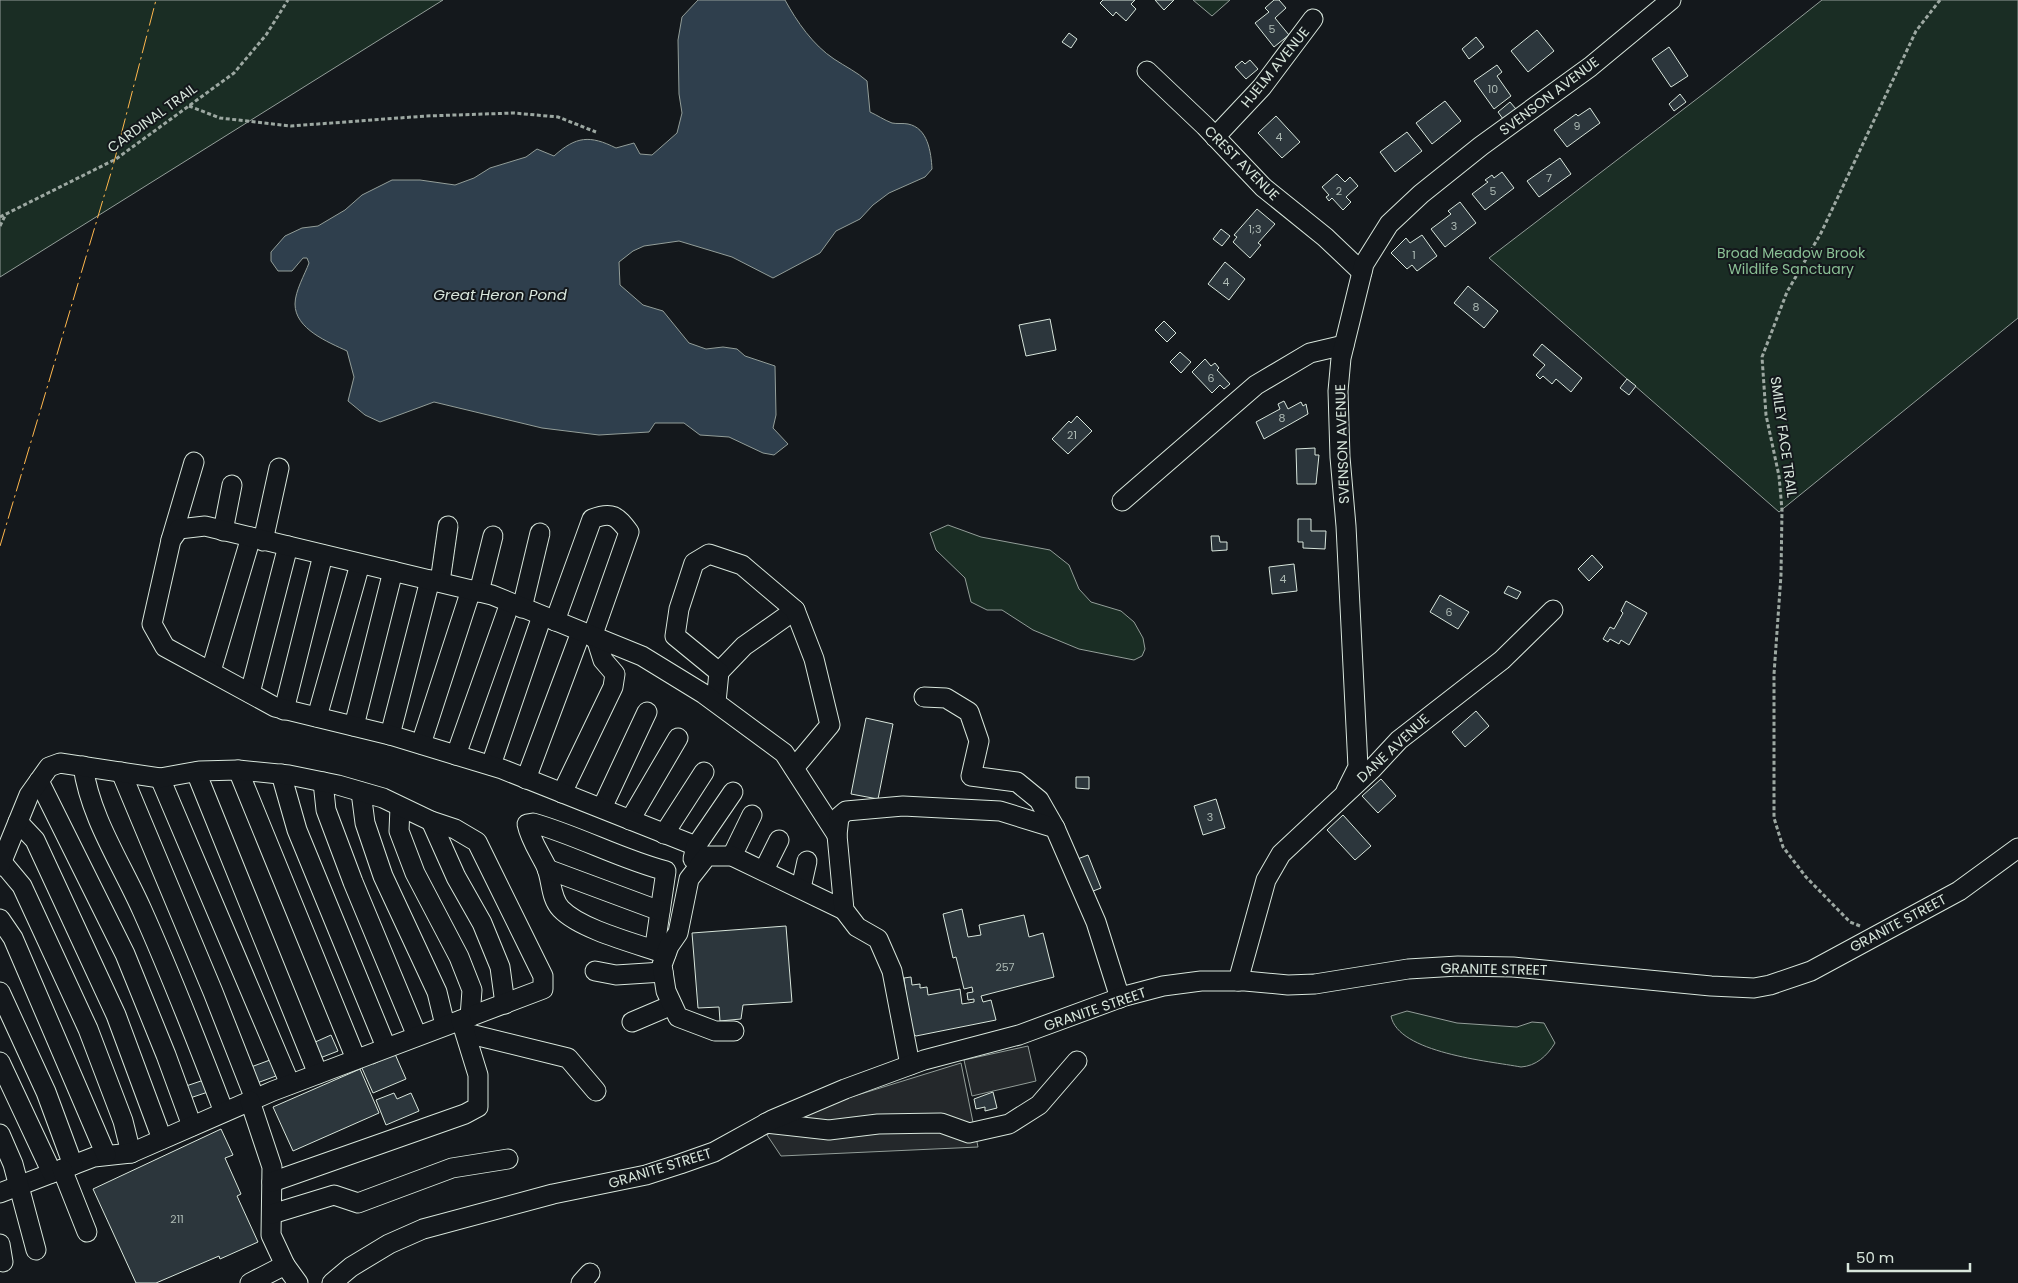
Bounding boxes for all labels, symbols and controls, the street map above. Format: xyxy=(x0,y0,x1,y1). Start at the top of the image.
house number: 5 xyxy=(1269,21,1276,37)
street label: HJELM AVENUE xyxy=(1236,22,1314,112)
street label: SVENSON AVENUE xyxy=(1495,52,1603,140)
street label: CARDINAL TRAIL xyxy=(103,79,201,157)
house number: 10 xyxy=(1488,81,1498,97)
house number: 9 xyxy=(1574,118,1581,134)
street label: CREST AVENUE xyxy=(1200,121,1284,205)
house number: 4 xyxy=(1276,129,1283,145)
house number: 7 xyxy=(1546,170,1552,186)
house number: 2 xyxy=(1336,183,1342,199)
house number: 5 xyxy=(1490,183,1497,199)
house number: 3 xyxy=(1451,218,1457,234)
house number: 1;3 xyxy=(1249,221,1261,237)
park label: Broad Meadow Brook Wildlife Sanctuary xyxy=(1717,243,1866,279)
house number: 1 xyxy=(1412,247,1416,263)
house number: 4 xyxy=(1223,274,1230,290)
water label: Great Heron Pond xyxy=(433,284,568,305)
house number: 8 xyxy=(1473,299,1480,315)
house number: 6 xyxy=(1208,370,1215,386)
street label: SMILEY FACE TRAIL xyxy=(1766,375,1802,499)
street label: SVENSON AVENUE xyxy=(1330,384,1354,504)
house number: 8 xyxy=(1279,410,1286,426)
house number: 21 xyxy=(1067,427,1077,443)
house number: 4 xyxy=(1280,571,1287,587)
house number: 6 xyxy=(1446,604,1453,620)
street label: DANE AVENUE xyxy=(1352,709,1434,787)
house number: 3 xyxy=(1207,809,1213,825)
street label: GRANITE STREET xyxy=(1846,889,1950,957)
street label: GRANITE STREET xyxy=(1440,958,1548,980)
house number: 257 xyxy=(995,959,1015,975)
street label: GRANITE STREET xyxy=(1041,982,1149,1036)
street label: GRANITE STREET xyxy=(606,1143,714,1193)
house number: 211 xyxy=(170,1211,184,1227)
scale bar xyxy=(1848,1240,1970,1272)
text: 50 m xyxy=(1856,1247,1894,1268)

